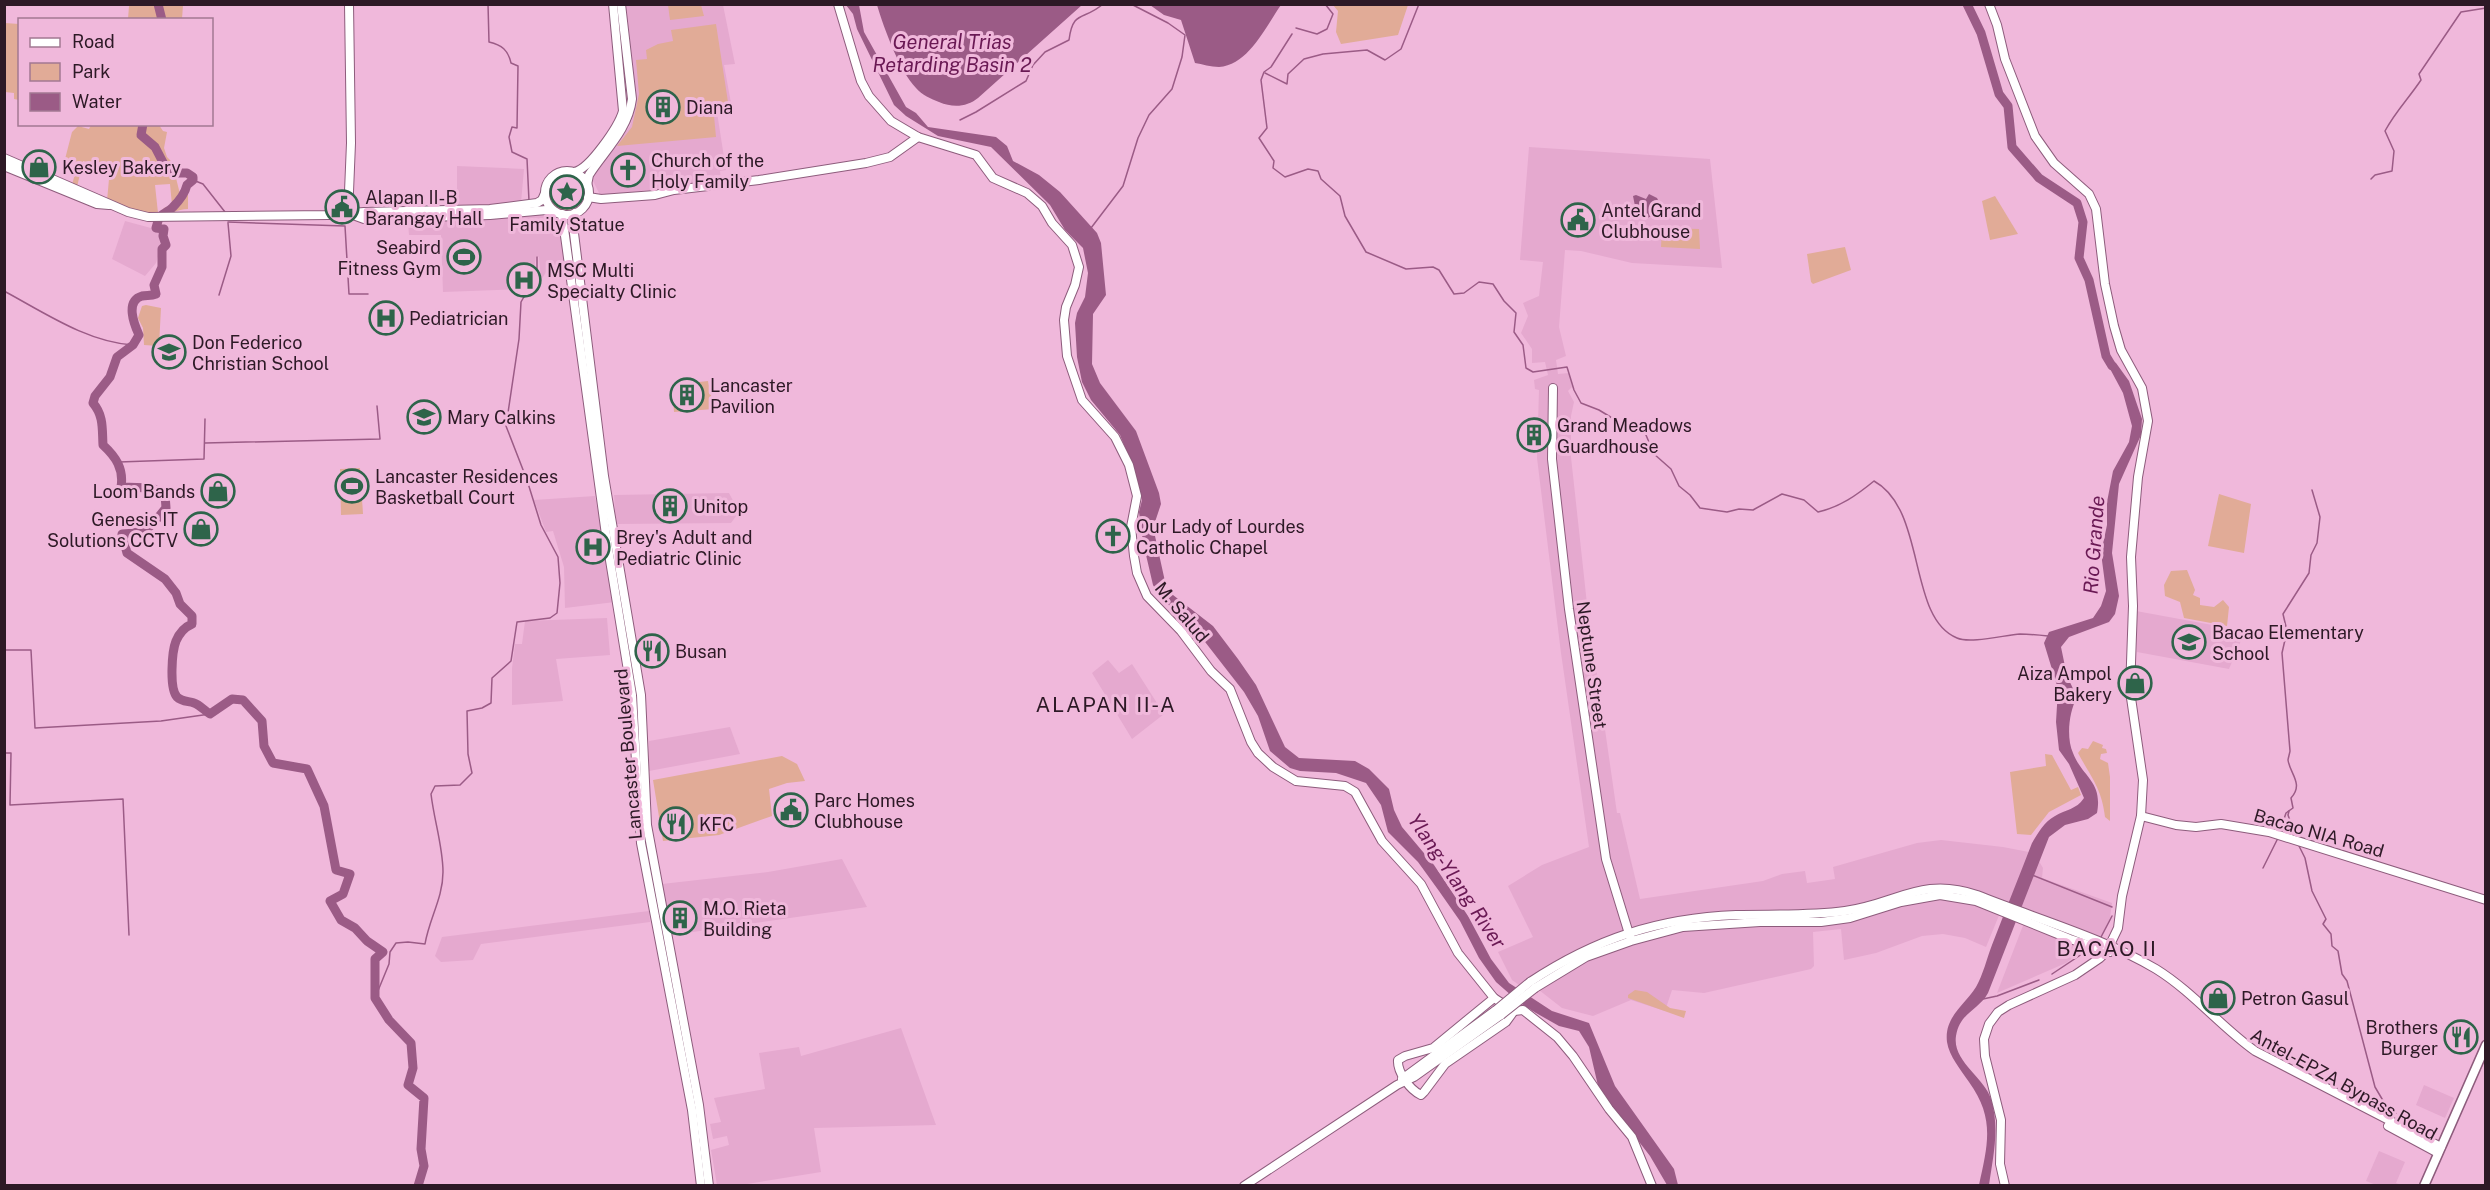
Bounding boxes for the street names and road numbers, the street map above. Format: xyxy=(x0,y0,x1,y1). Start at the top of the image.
street label: M. Salud xyxy=(1151,577,1213,647)
street label: Neptune Street xyxy=(1573,600,1611,730)
street label: Lancaster Boulevard xyxy=(610,668,646,840)
street label: Bacao NIA Road xyxy=(2251,804,2387,862)
street label: Antel-EPZA Bypass Road xyxy=(2247,1024,2441,1144)

